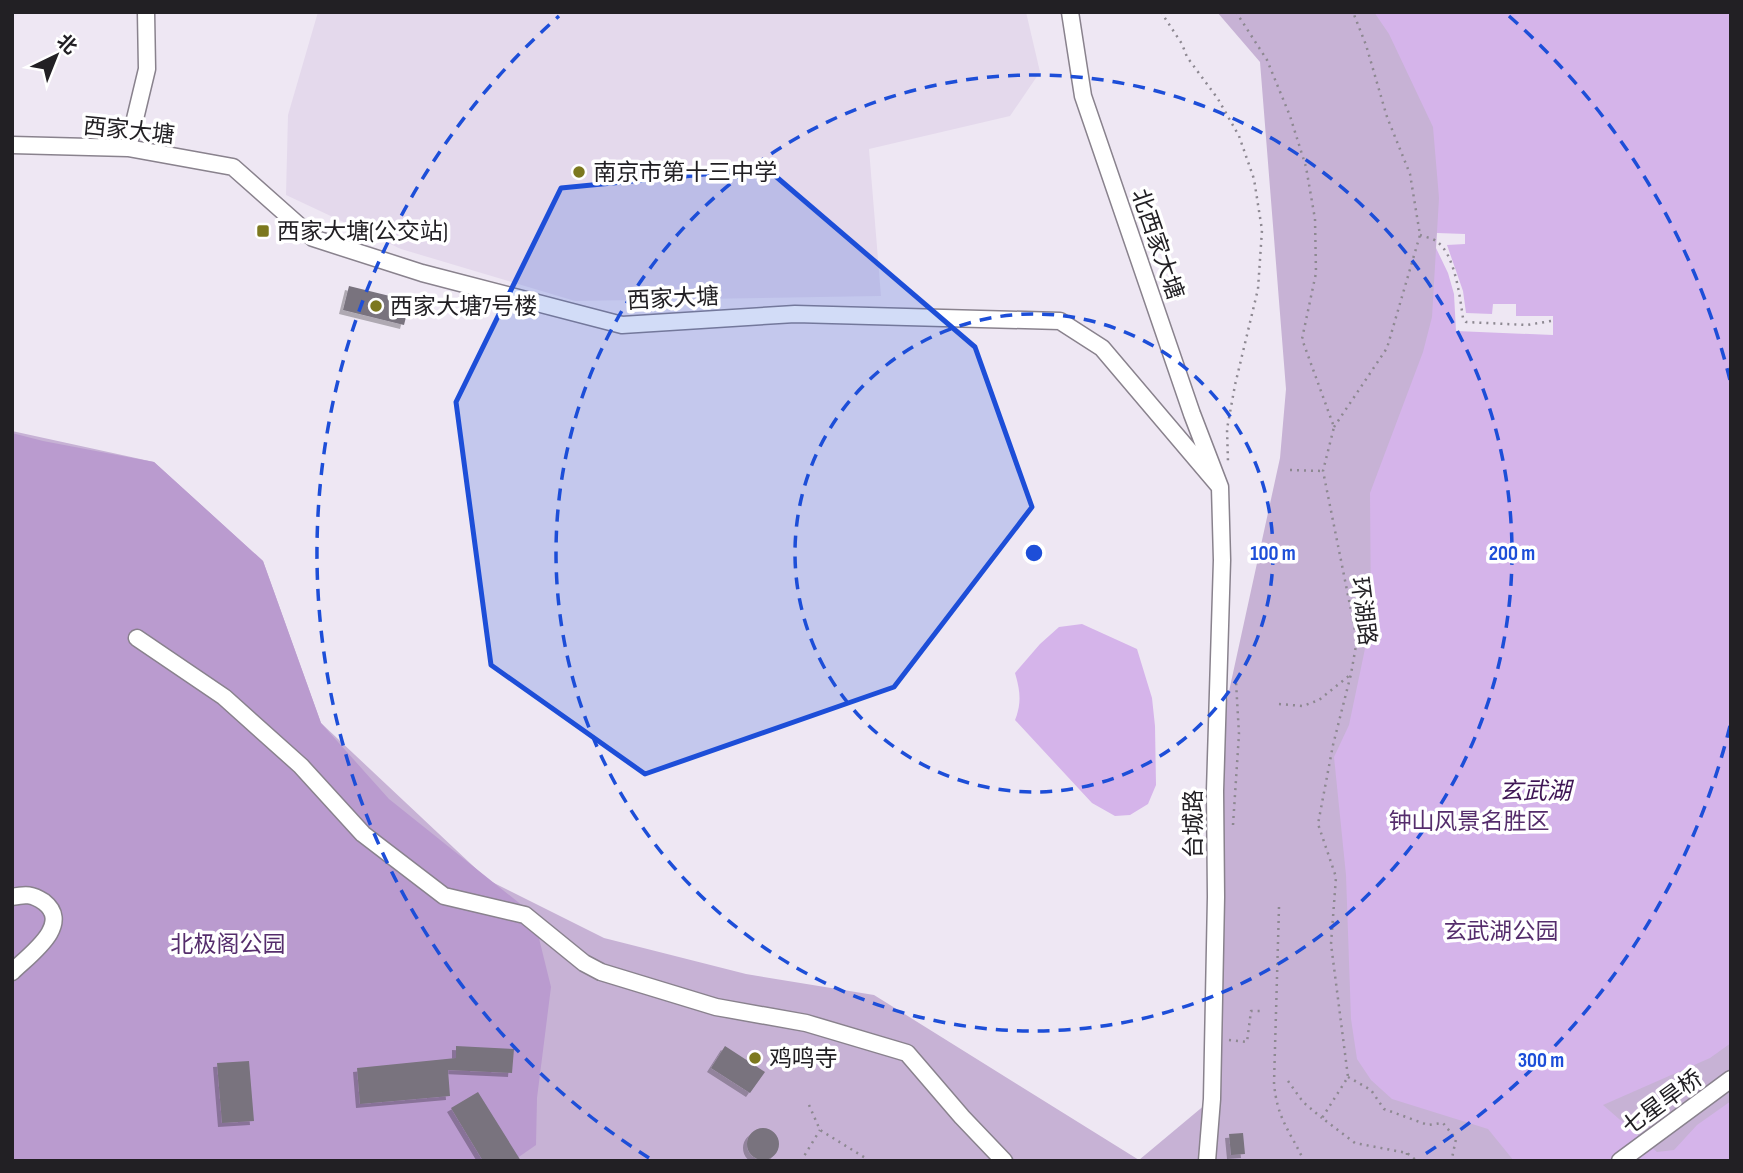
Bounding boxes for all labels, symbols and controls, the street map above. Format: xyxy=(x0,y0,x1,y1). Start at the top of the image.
north arrow xyxy=(21,21,91,91)
text: 北 xyxy=(52,30,81,60)
street label: 西家大塘 xyxy=(82,112,176,150)
place label: 南京市第十三中学 xyxy=(593,159,777,187)
marker: 南京市第十三中学 xyxy=(571,164,587,180)
street label: 北西家大塘 xyxy=(1125,185,1189,303)
place label: 西家大塘(公交站) xyxy=(277,218,448,246)
marker: 西家大塘(公交站) xyxy=(255,223,271,239)
street label: 西家大塘 xyxy=(626,283,720,315)
place label: 西家大塘7号楼 xyxy=(390,293,537,321)
marker: 西家大塘7号楼 xyxy=(368,298,384,314)
centre of rings xyxy=(1022,541,1046,565)
text: 100 m xyxy=(1250,541,1296,566)
text: 200 m xyxy=(1489,541,1535,566)
street label: 环湖路 xyxy=(1345,575,1381,647)
water label: 玄武湖 xyxy=(1499,777,1575,806)
street label: 台城路 xyxy=(1180,790,1208,859)
park label: 钟山风景名胜区 xyxy=(1389,808,1550,836)
park label: 玄武湖公园 xyxy=(1444,918,1559,946)
park label: 北极阁公园 xyxy=(171,931,286,959)
place label: 鸡鸣寺 xyxy=(769,1045,838,1073)
text: 300 m xyxy=(1518,1048,1564,1073)
marker: 鸡鸣寺 xyxy=(747,1050,763,1066)
street label: 七星旱桥 xyxy=(1617,1064,1708,1141)

